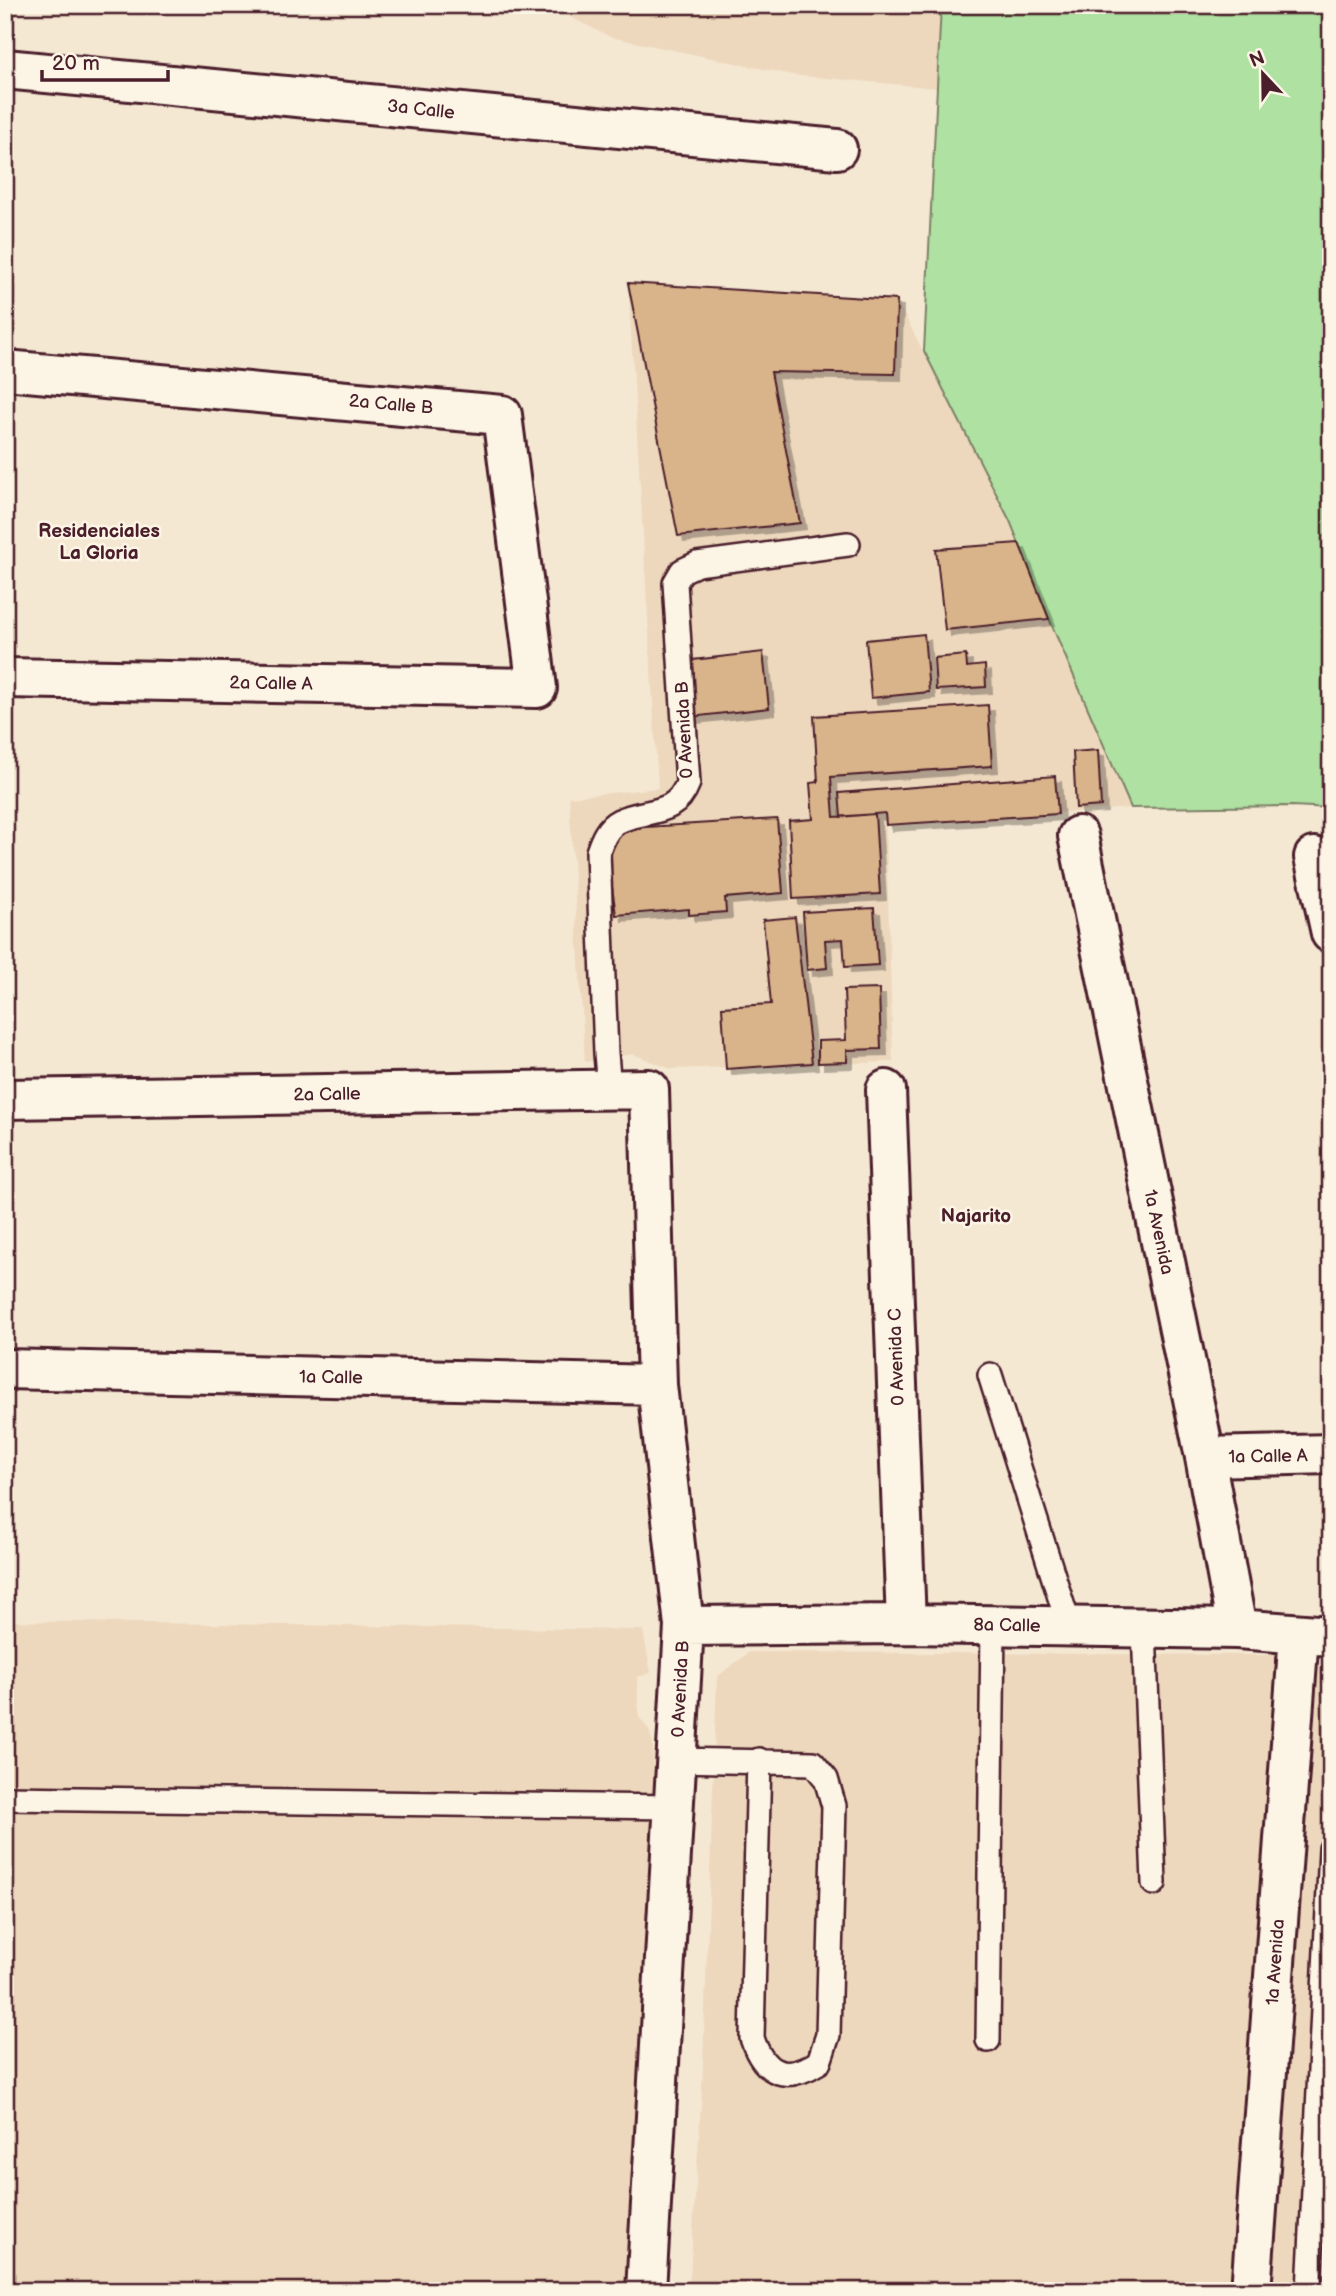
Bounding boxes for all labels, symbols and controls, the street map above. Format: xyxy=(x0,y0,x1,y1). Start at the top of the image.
scale bar xyxy=(42,38,168,82)
north arrow xyxy=(1228,38,1298,108)
text: N xyxy=(1246,46,1268,73)
text: 20 m xyxy=(52,51,100,76)
street label: 3a Calle xyxy=(386,96,456,124)
street label: 2a Calle B xyxy=(348,390,434,419)
district label: Residenciales La Gloria xyxy=(38,520,160,565)
street label: 2a Calle A xyxy=(229,672,313,695)
street label: 0 Avenida B xyxy=(671,681,698,779)
street label: 2a Calle xyxy=(293,1083,361,1106)
street label: 1a Avenida xyxy=(1139,1188,1178,1277)
district label: Najarito xyxy=(941,1205,1011,1228)
street label: 0 Avenida C xyxy=(884,1308,909,1406)
street label: 1a Calle xyxy=(299,1366,363,1389)
street label: 1a Calle A xyxy=(1228,1445,1308,1468)
street label: 8a Calle xyxy=(973,1614,1041,1637)
street label: 0 Avenida B xyxy=(667,1640,694,1738)
street label: 1a Avenida xyxy=(1262,1918,1289,2006)

